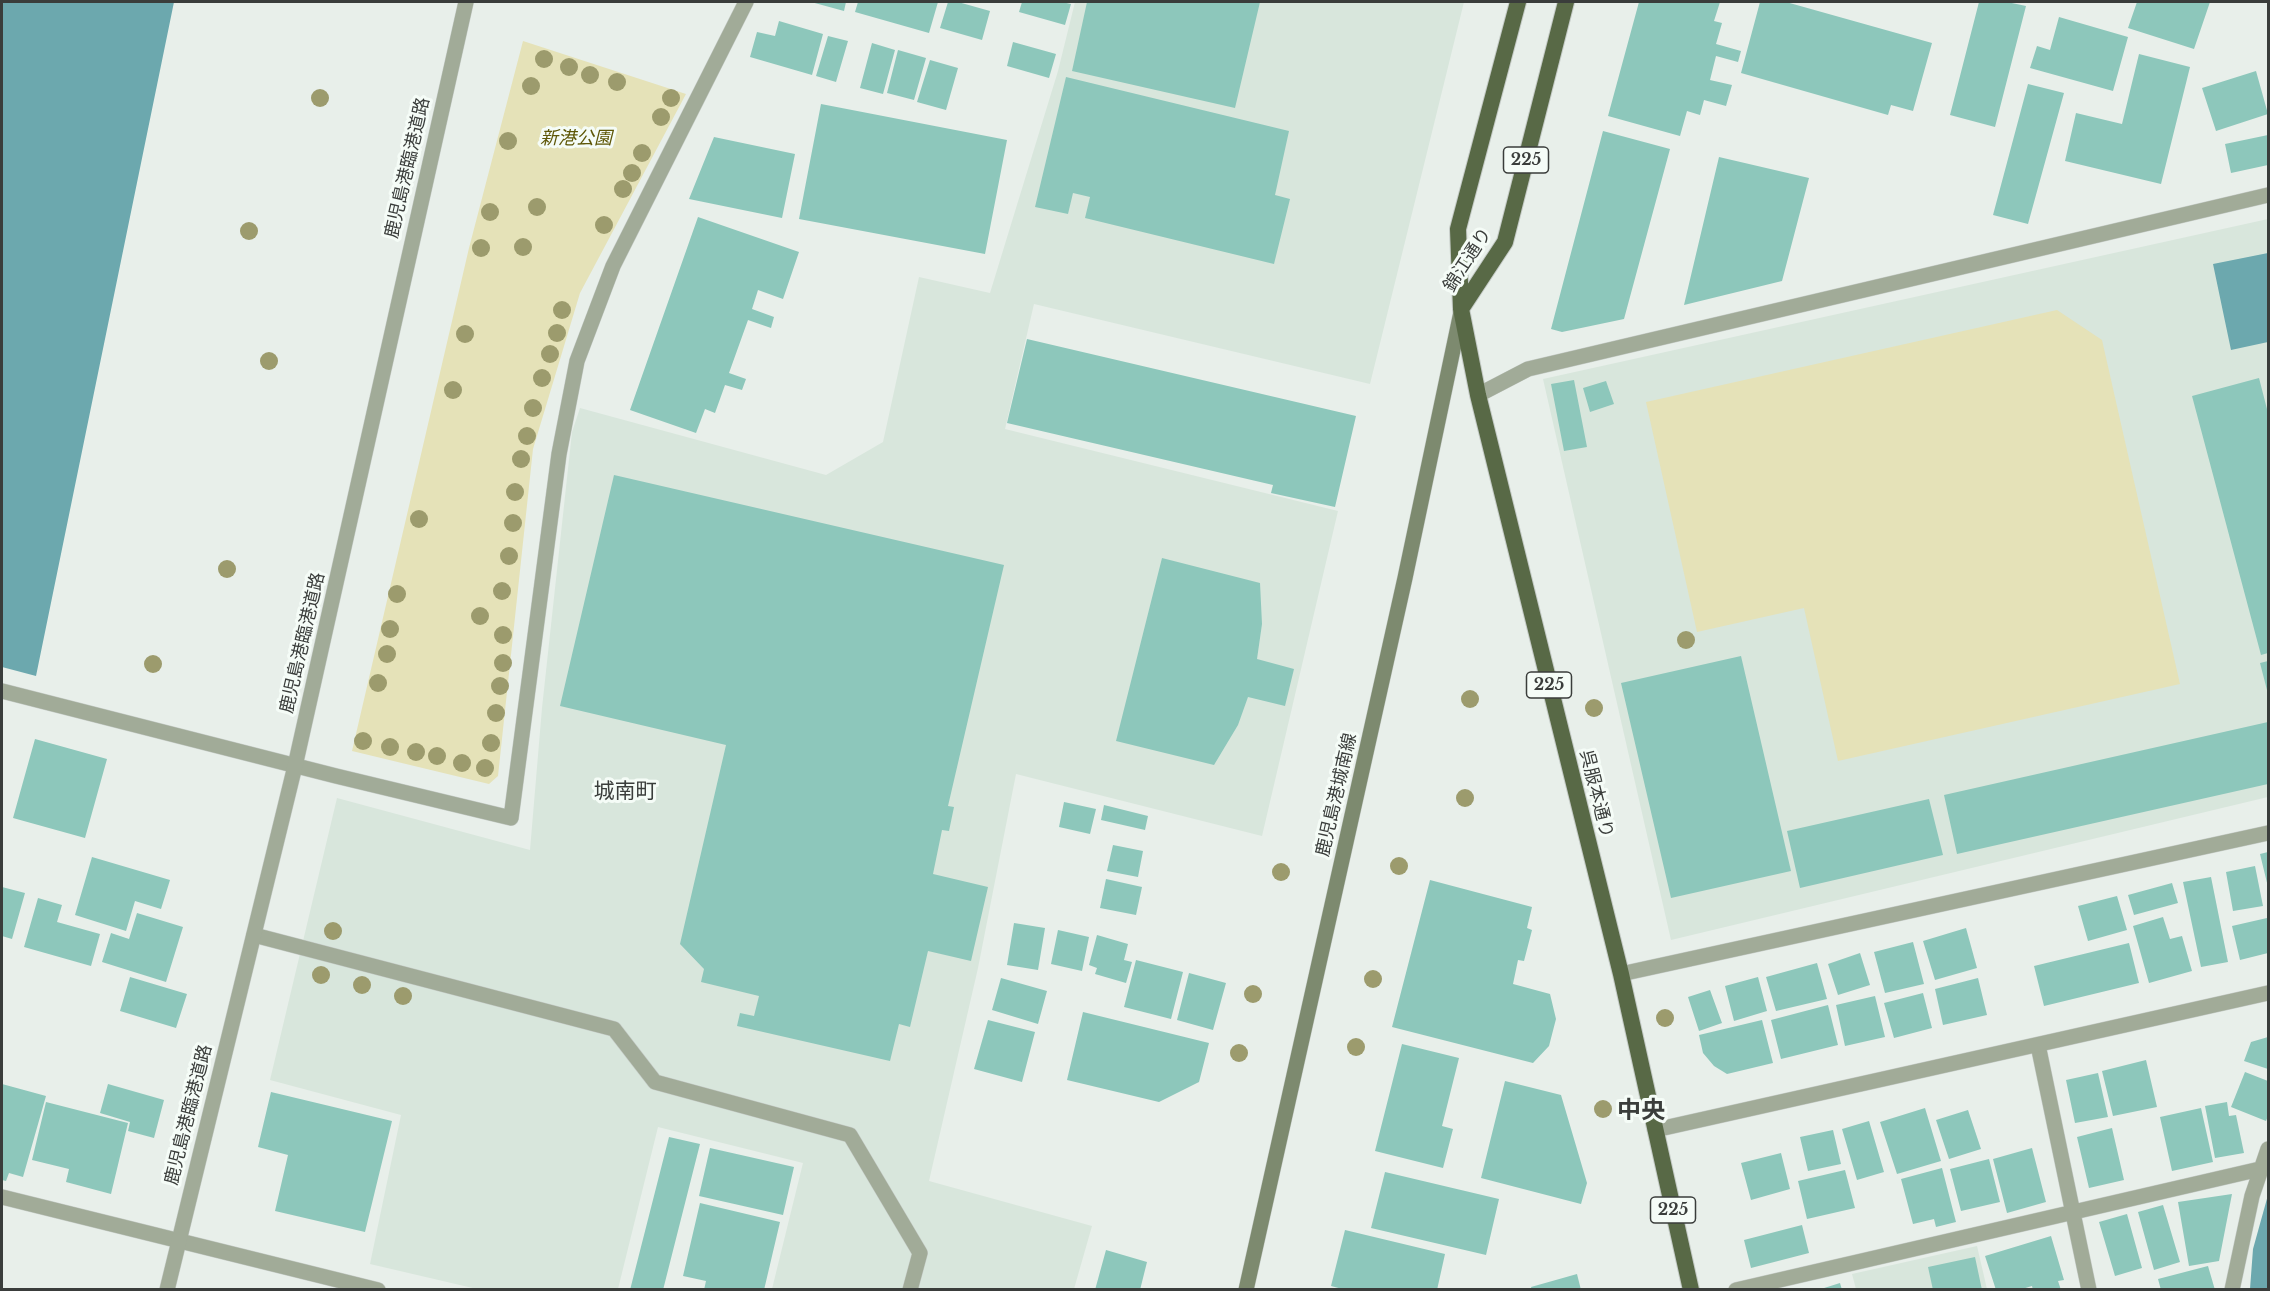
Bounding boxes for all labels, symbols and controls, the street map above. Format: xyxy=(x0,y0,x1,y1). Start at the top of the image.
street label: 鹿児島港臨港道路 xyxy=(381,95,435,241)
park label: 新港公園 xyxy=(540,128,612,150)
road number: 225 xyxy=(1504,147,1549,173)
street label: 錦江通り xyxy=(1439,224,1497,296)
street label: 鹿児島港臨港道路 xyxy=(276,570,330,716)
road number: 225 xyxy=(1526,672,1572,698)
street label: 鹿児島港城南線 xyxy=(1312,731,1362,859)
street label: 呉服本通り xyxy=(1575,748,1617,840)
district label: 城南町 xyxy=(594,779,656,805)
street label: 鹿児島港臨港道路 xyxy=(161,1043,217,1187)
district label: 中央 xyxy=(1617,1097,1665,1125)
road number: 225 xyxy=(1650,1197,1696,1223)

